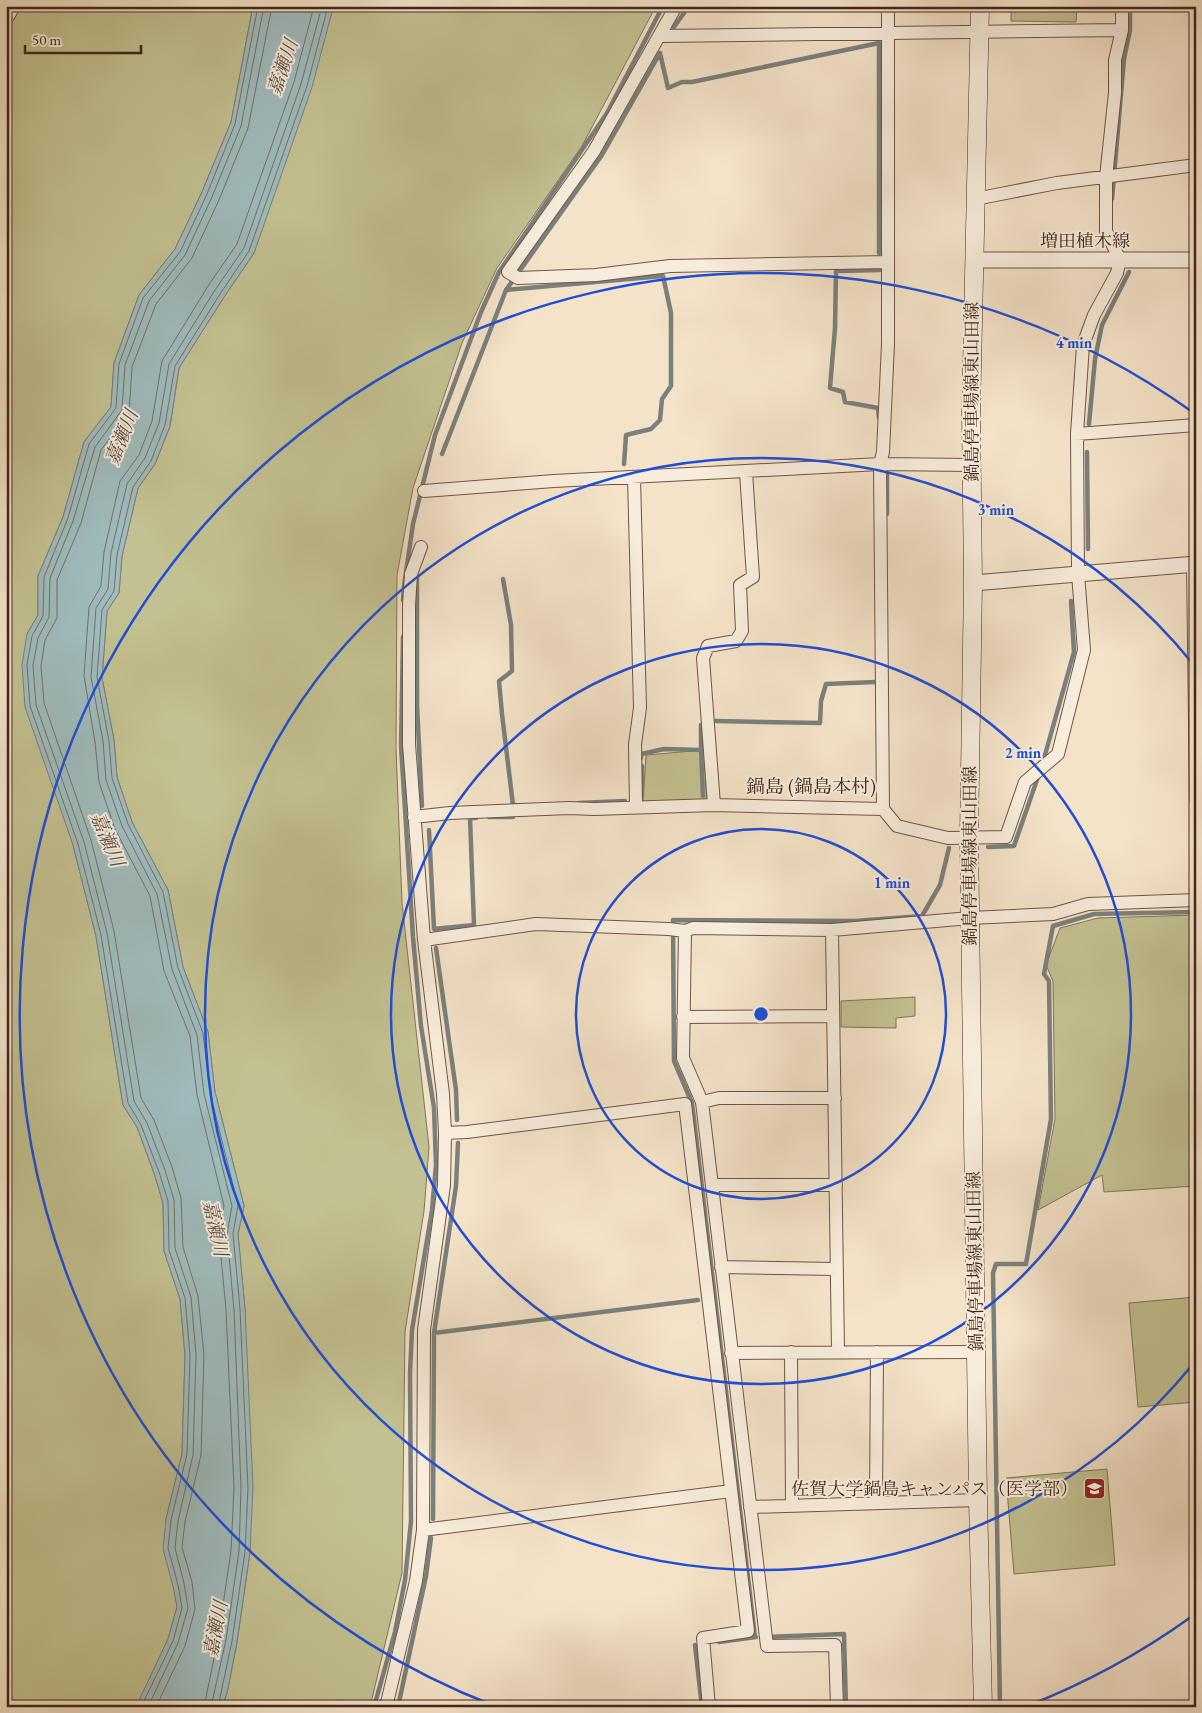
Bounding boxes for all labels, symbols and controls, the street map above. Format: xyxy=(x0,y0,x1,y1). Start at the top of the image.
scale bar xyxy=(25,22,141,54)
text: 50 m xyxy=(32,30,61,49)
water label: 嘉瀬川 xyxy=(261,34,304,98)
street label: 増田植木線 xyxy=(1040,229,1130,252)
street label: 鍋島停車場線東山田線 xyxy=(960,302,983,482)
text: 4 min xyxy=(1056,333,1093,352)
water label: 嘉瀬川 xyxy=(99,404,144,468)
text: 3 min xyxy=(978,500,1015,519)
text: 2 min xyxy=(1005,743,1042,762)
street label: 鍋島停車場線東山田線 xyxy=(958,766,981,946)
district label: 鍋島 (鍋島本村) xyxy=(746,774,876,799)
water label: 嘉瀬川 xyxy=(85,808,131,872)
text: 1 min xyxy=(874,873,911,892)
centre of rings xyxy=(752,1005,770,1023)
street label: 鍋島停車場線東山田線 xyxy=(961,1171,988,1351)
water label: 嘉瀬川 xyxy=(197,1198,234,1261)
place label: 佐賀大学鍋島キャンパス（医学部） xyxy=(791,1477,1078,1500)
school or university icon: 佐賀大学鍋島キャンパス（医学部） xyxy=(1082,1477,1106,1501)
water label: 嘉瀬川 xyxy=(198,1597,234,1659)

